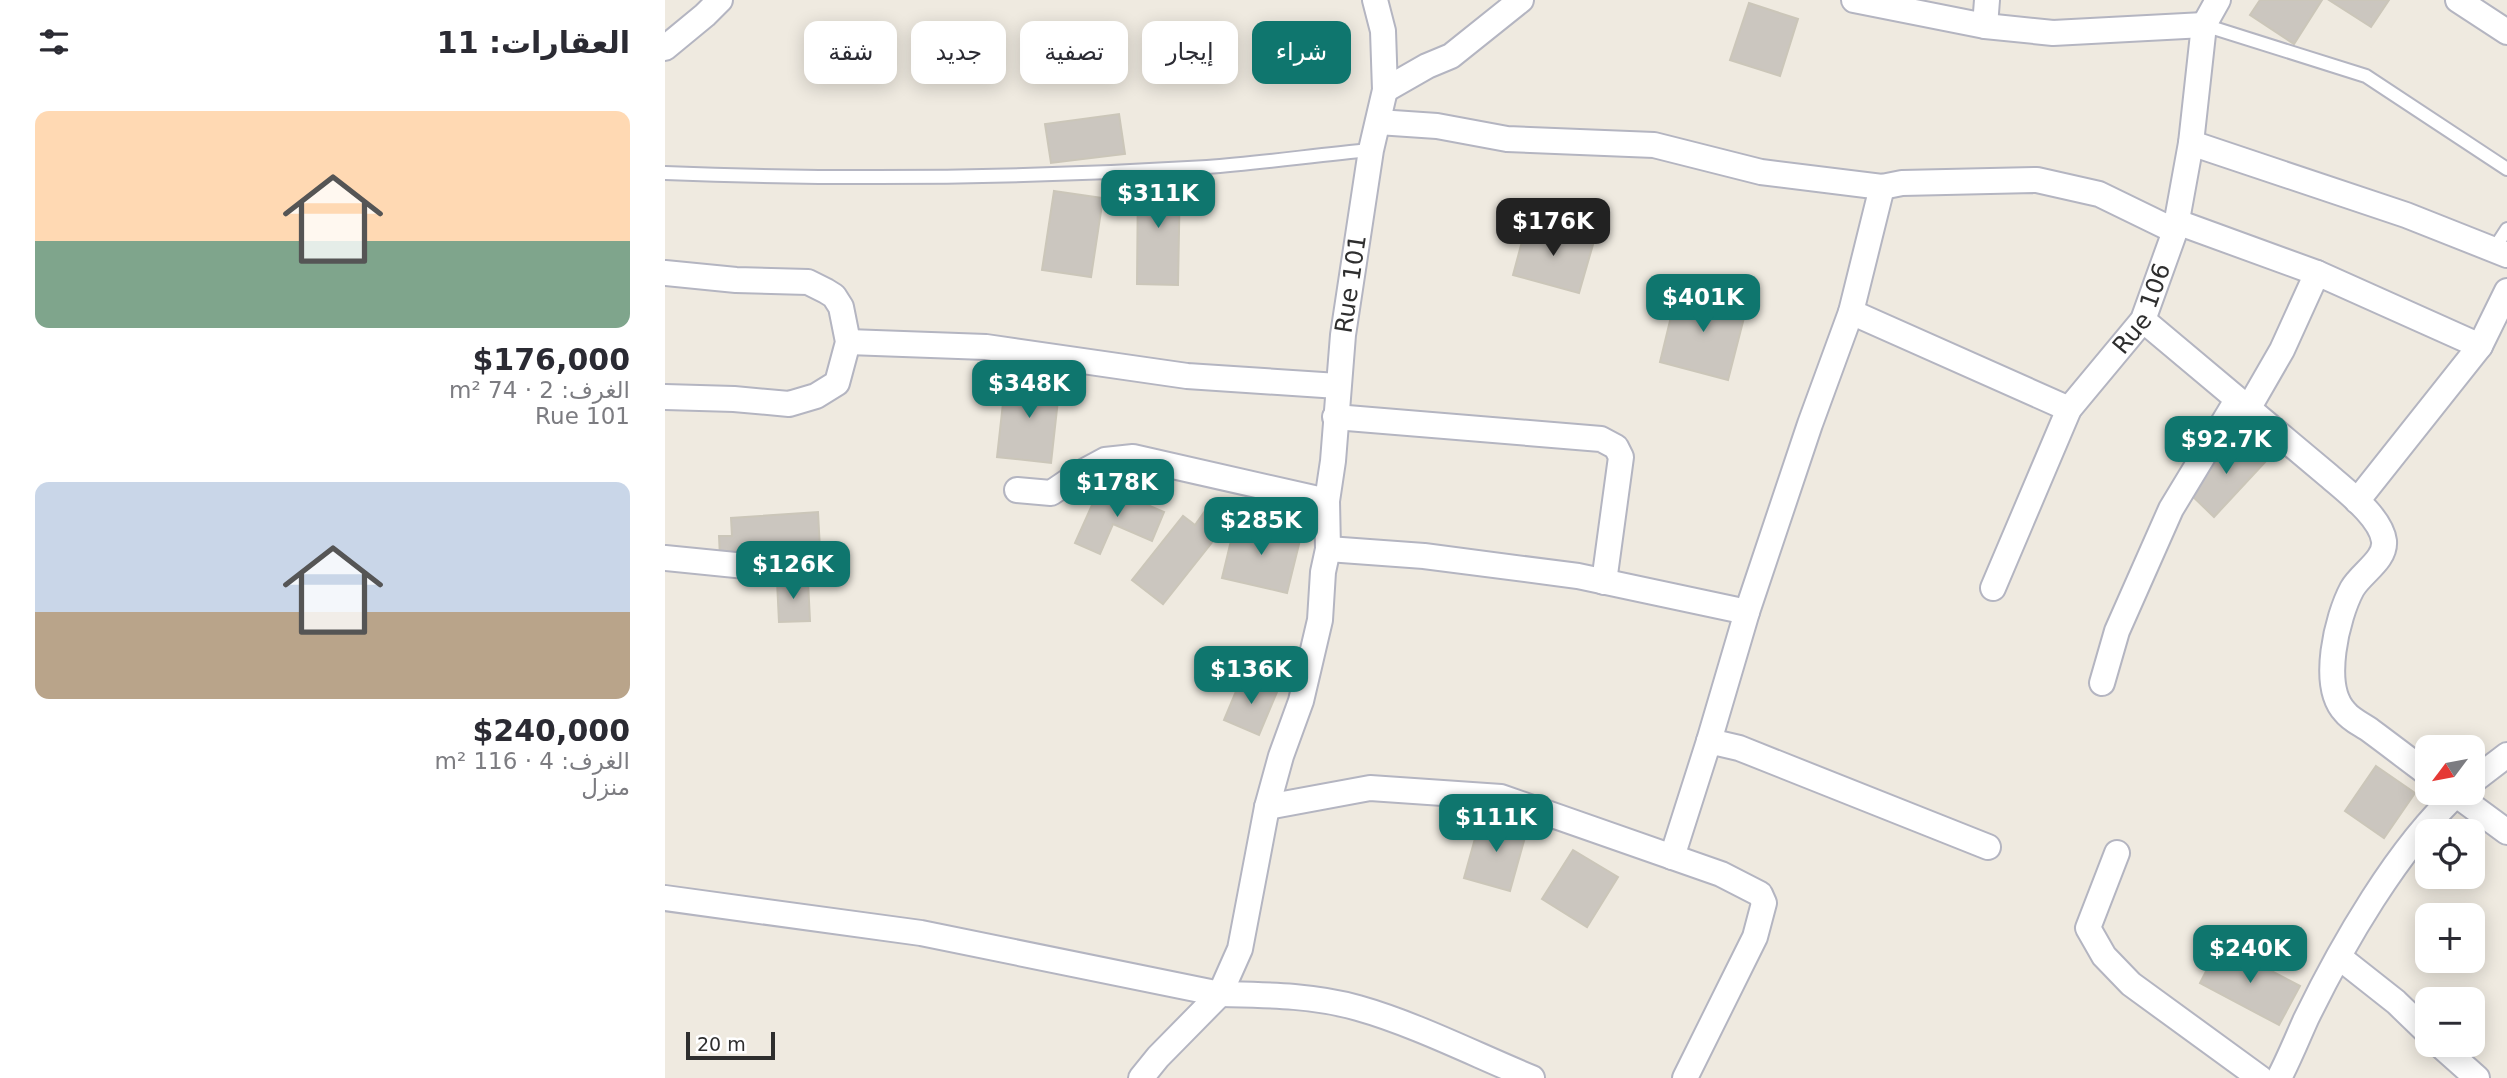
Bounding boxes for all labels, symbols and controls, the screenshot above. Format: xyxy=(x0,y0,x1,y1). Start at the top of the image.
chip: شقة xyxy=(804,21,897,84)
chip: جديد xyxy=(911,21,1006,84)
chip: تصفية xyxy=(1020,21,1128,84)
chip: إيجار xyxy=(1142,21,1238,84)
chip: شراء xyxy=(1252,21,1351,84)
icon: filters xyxy=(35,23,73,61)
text: العقارات: 11 xyxy=(437,25,630,60)
icon: home xyxy=(270,156,396,282)
pin: $311K xyxy=(1109,170,1207,230)
text: $311K xyxy=(1117,180,1199,206)
pin: $176K xyxy=(1504,198,1602,258)
text: $176K xyxy=(1512,208,1594,234)
street label: Rue 101 xyxy=(1329,233,1372,335)
street label: Rue 106 xyxy=(2107,259,2176,360)
pin: $401K xyxy=(1654,274,1752,334)
text: $401K xyxy=(1662,284,1744,310)
text: $176,000 xyxy=(472,342,630,377)
pin: $348K xyxy=(980,360,1078,420)
text: $348K xyxy=(988,370,1070,396)
text: الغرف: 2 · 74 m² xyxy=(449,377,630,403)
text: Rue 101 xyxy=(535,403,630,429)
pin: $92.7K xyxy=(2169,416,2283,476)
text: $92.7K xyxy=(2181,426,2271,452)
pin: $178K xyxy=(1068,460,1166,519)
text: $178K xyxy=(1076,469,1158,495)
pin: $285K xyxy=(1212,498,1310,557)
text: $285K xyxy=(1220,507,1302,533)
icon: home xyxy=(270,527,396,653)
pin: $126K xyxy=(744,542,842,601)
text: $126K xyxy=(752,551,834,577)
pin: $136K xyxy=(1202,646,1300,706)
text: $136K xyxy=(1210,656,1292,682)
text: $240,000 xyxy=(472,713,630,748)
north arrow xyxy=(2415,735,2485,805)
map controls xyxy=(2415,735,2485,1057)
text: الغرف: 4 · 116 m² xyxy=(434,748,630,774)
text: منزل xyxy=(581,774,630,800)
pin: $111K xyxy=(1447,794,1545,854)
text: $111K xyxy=(1455,804,1537,830)
button: locate xyxy=(2415,819,2485,889)
button: + xyxy=(2415,903,2485,973)
pin: $240K xyxy=(2201,926,2299,985)
text: $240K xyxy=(2209,935,2291,961)
button: − xyxy=(2415,987,2485,1057)
scale bar xyxy=(686,1029,775,1061)
text: 20 m xyxy=(697,1033,746,1055)

